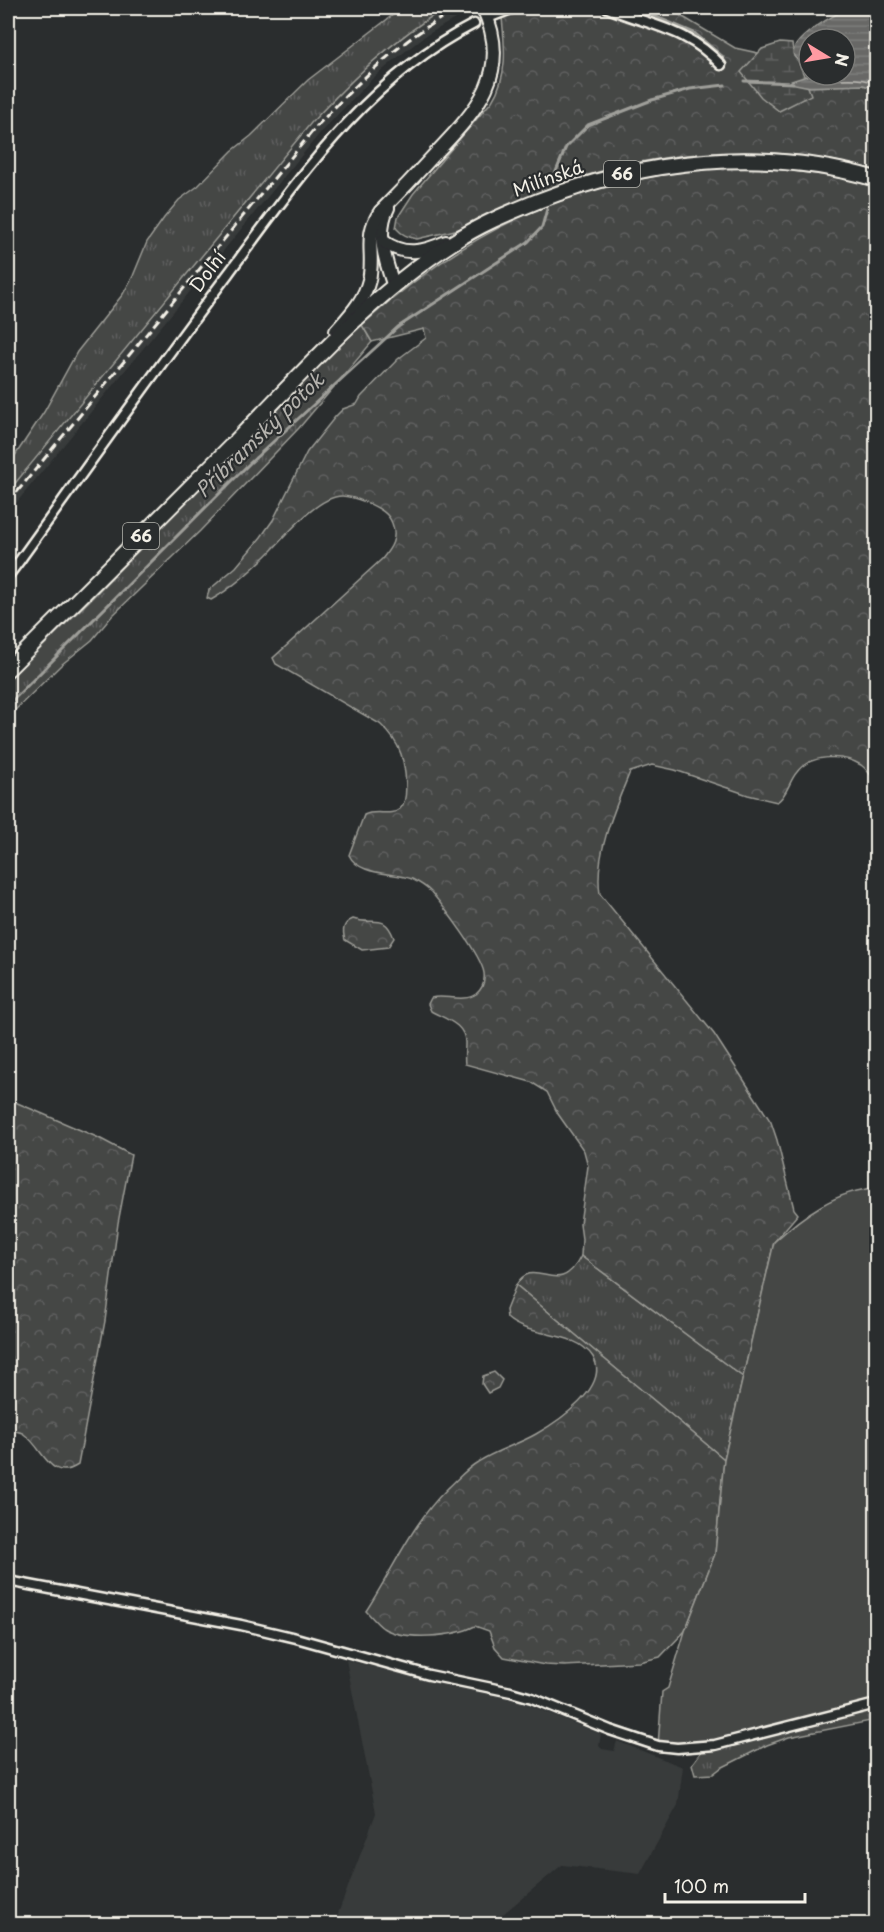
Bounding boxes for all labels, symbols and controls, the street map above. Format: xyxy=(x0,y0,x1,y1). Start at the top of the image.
north arrow xyxy=(797,27,857,87)
text: N xyxy=(830,52,856,69)
street label: Milínská xyxy=(508,152,587,203)
road number: 66 xyxy=(604,161,640,187)
street label: Dolní xyxy=(182,244,232,298)
water label: Příbramský potok xyxy=(188,364,331,504)
road number: 66 xyxy=(123,523,159,549)
scale bar xyxy=(665,1866,804,1904)
text: 100 m xyxy=(674,1872,729,1899)

